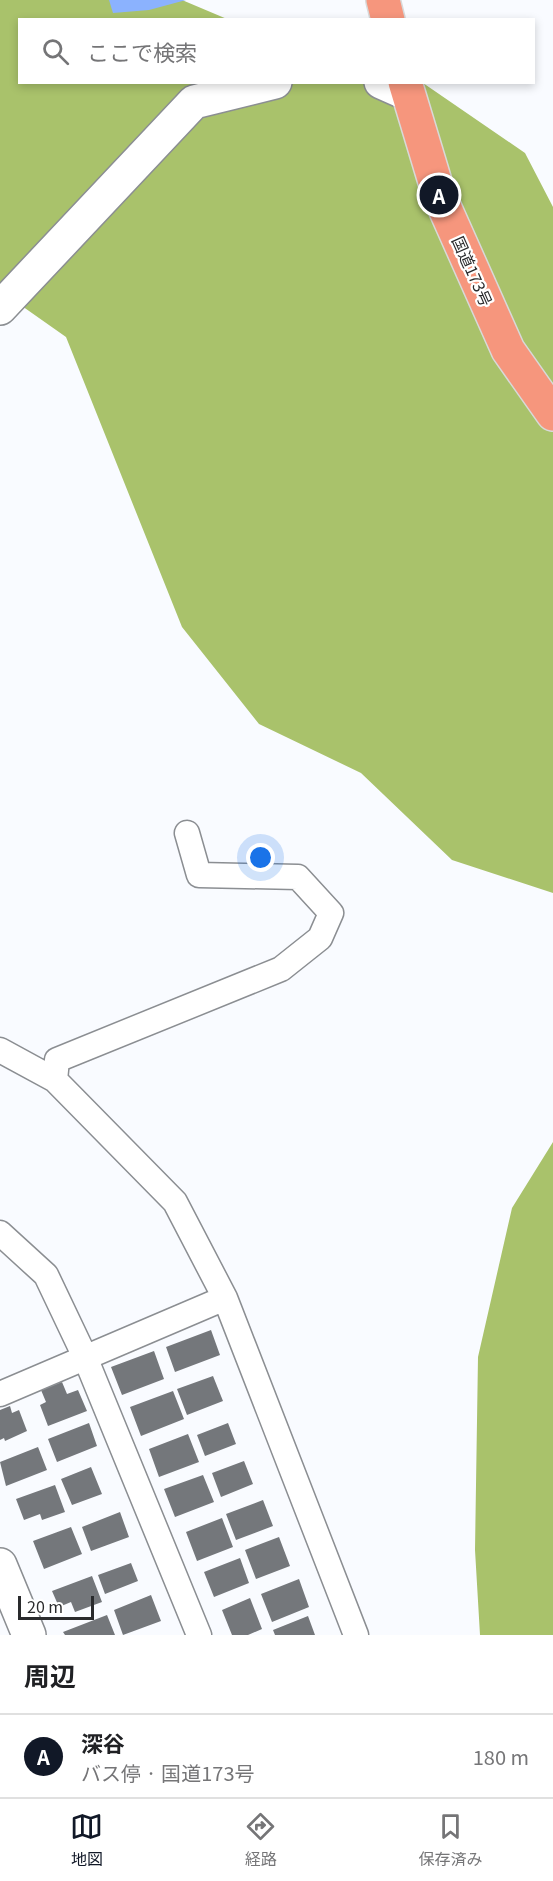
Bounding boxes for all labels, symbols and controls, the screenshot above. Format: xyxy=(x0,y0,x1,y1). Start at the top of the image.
search box xyxy=(18,18,535,84)
icon: search xyxy=(39,35,72,68)
text: ここで検索 xyxy=(87,35,197,67)
pin: A xyxy=(420,172,458,218)
street label: 国道173号 xyxy=(447,232,499,310)
your location xyxy=(246,843,275,872)
scale bar xyxy=(18,1593,94,1620)
text: 20 m xyxy=(27,1594,63,1618)
text: 周辺 xyxy=(24,1656,76,1693)
text: 深谷 xyxy=(81,1726,125,1758)
text: A xyxy=(37,1742,50,1771)
text: 180 m xyxy=(473,1742,529,1771)
text: バス停 · 国道173号 xyxy=(81,1758,254,1787)
tab: 地図 xyxy=(70,1810,103,1870)
tab: 経路 xyxy=(244,1810,277,1870)
tab: 保存済み xyxy=(418,1810,482,1870)

